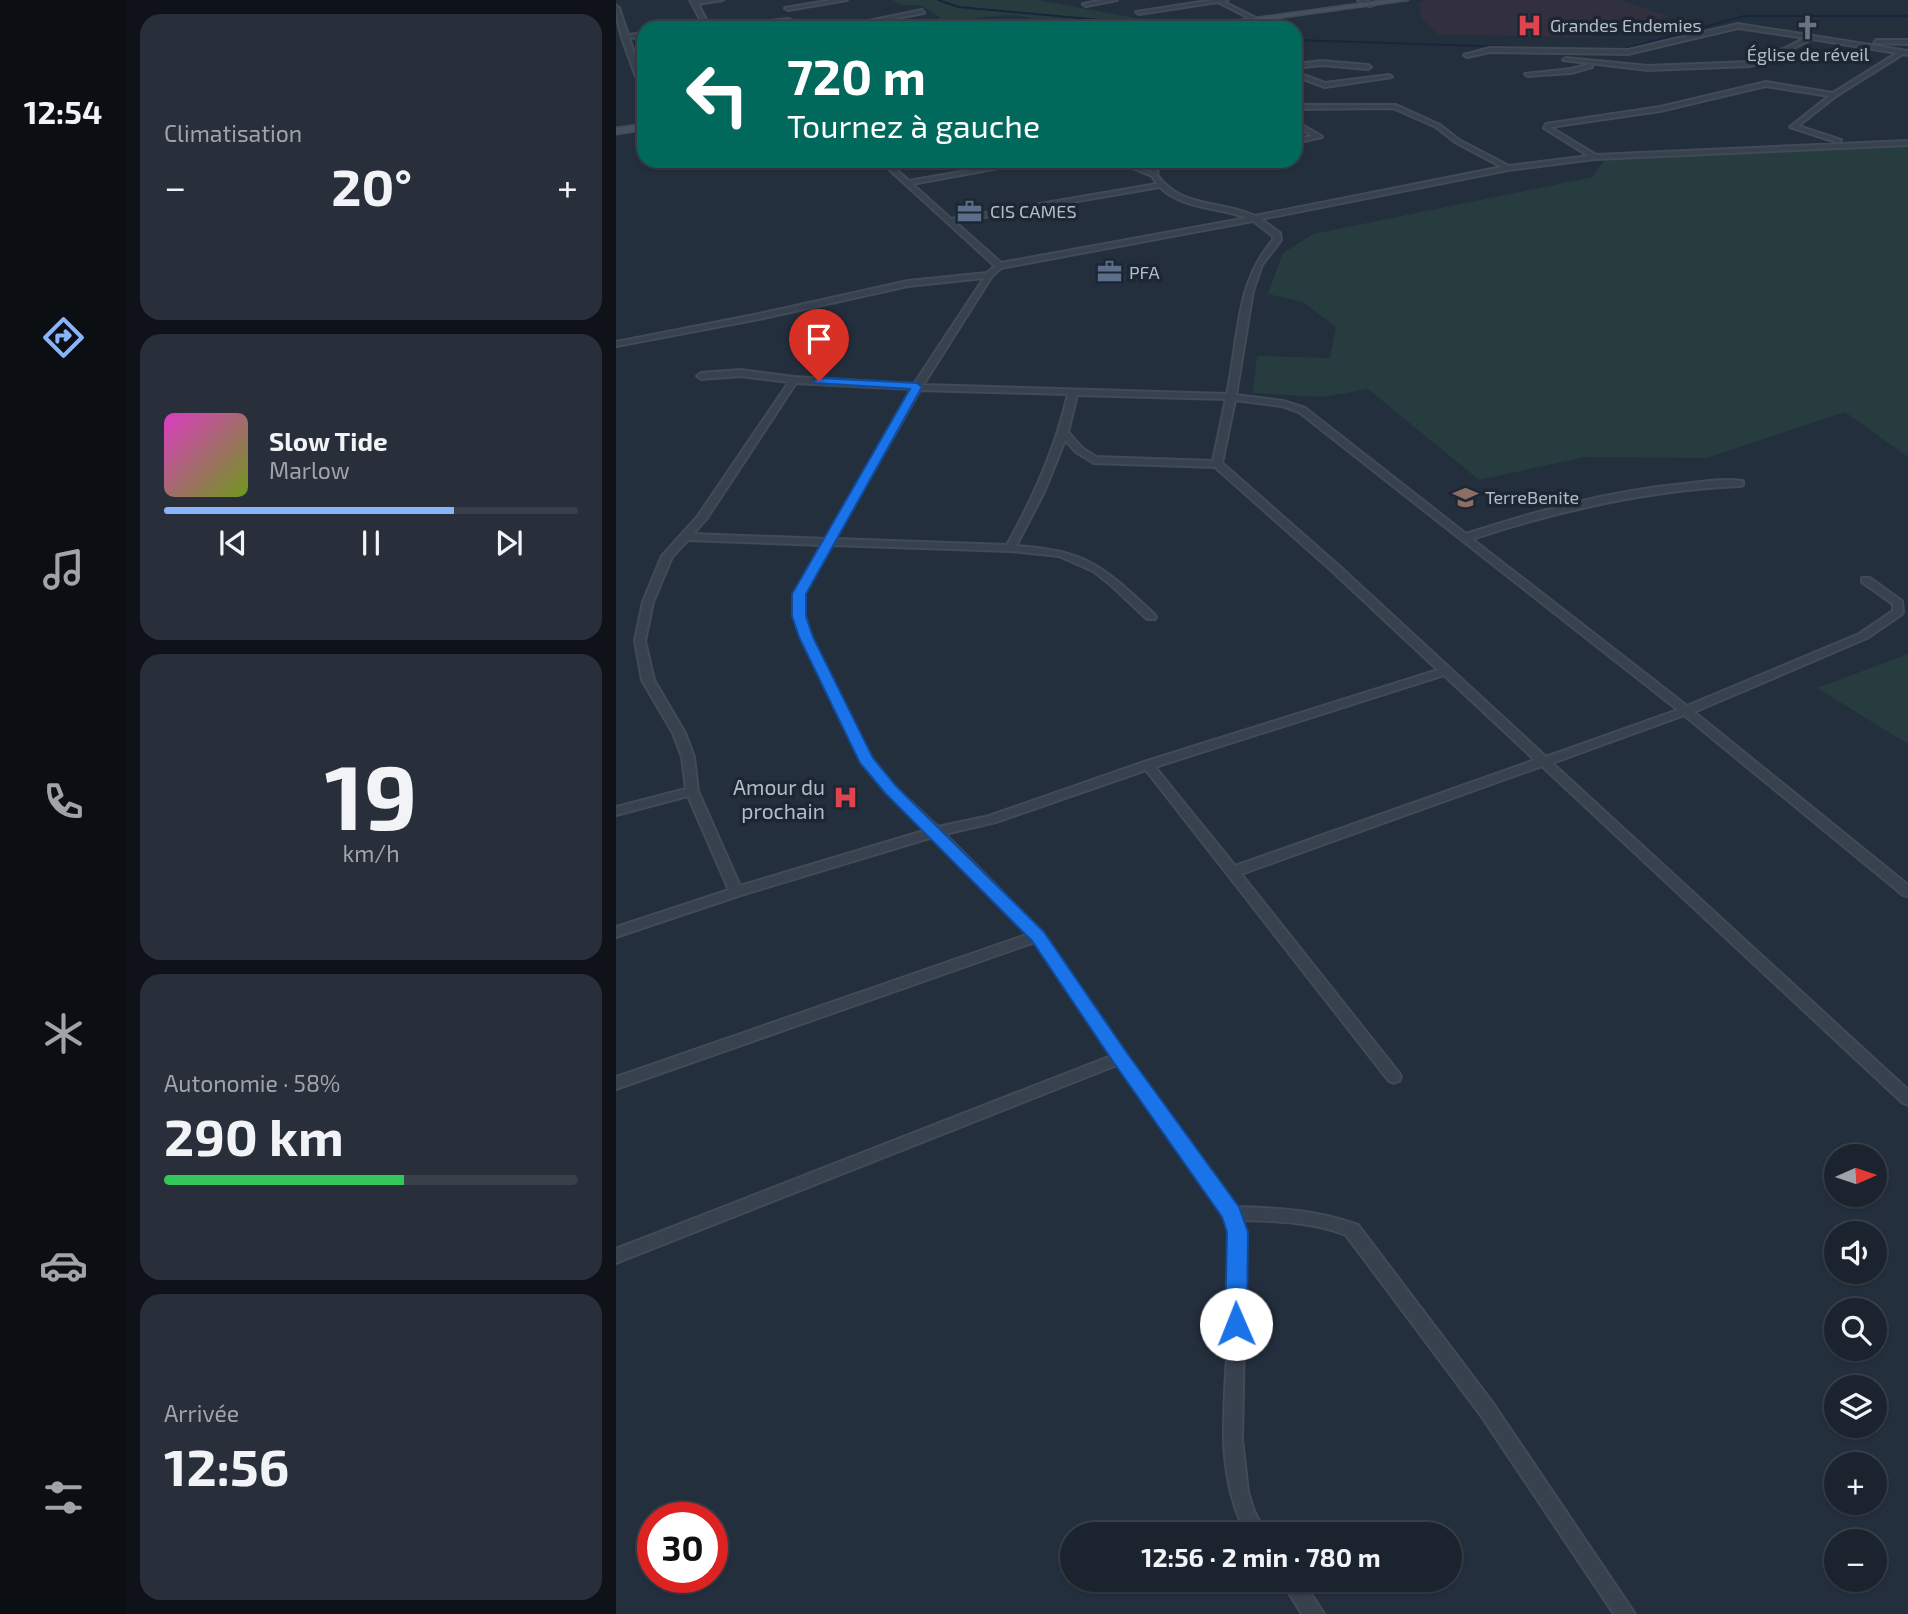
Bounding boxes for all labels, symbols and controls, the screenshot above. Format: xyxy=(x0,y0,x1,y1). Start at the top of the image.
hospital icon: Grandes Endemies xyxy=(1516,11,1544,39)
church icon: Église de réveil xyxy=(1794,13,1822,41)
place label: Grandes Endemies xyxy=(1550,14,1702,36)
place label: Église de réveil xyxy=(1747,43,1870,65)
text: 720 m xyxy=(787,46,926,105)
icon: left xyxy=(672,49,763,140)
text: 12:54 xyxy=(24,92,102,130)
text: Tournez à gauche xyxy=(787,106,1040,144)
text: Climatisation xyxy=(164,119,302,147)
text: 20° xyxy=(331,154,412,216)
text: − xyxy=(164,163,186,209)
text: + xyxy=(557,163,578,209)
office icon: CIS CAMES xyxy=(956,197,984,225)
place label: CIS CAMES xyxy=(990,200,1077,222)
office icon: PFA xyxy=(1095,258,1123,286)
place label: PFA xyxy=(1129,261,1160,283)
pin xyxy=(789,309,849,381)
icon: directions xyxy=(39,313,88,362)
icon: arrive xyxy=(800,320,838,358)
text: Slow Tide xyxy=(269,425,388,456)
text: Marlow xyxy=(269,456,350,484)
school or university icon: TerreBenite xyxy=(1451,483,1479,511)
place label: TerreBenite xyxy=(1485,486,1579,508)
icon: previous xyxy=(214,524,252,562)
icon: pause xyxy=(352,524,390,562)
icon: next xyxy=(490,524,528,562)
icon: music xyxy=(39,545,88,594)
text: 19 xyxy=(324,739,418,848)
place label: Amour du prochain xyxy=(733,774,825,823)
icon: phone xyxy=(39,777,88,826)
hospital icon: Amour du prochain xyxy=(831,784,859,812)
text: km/h xyxy=(342,839,400,867)
icon: climate xyxy=(39,1009,88,1058)
text: Autonomie · 58% xyxy=(164,1069,340,1097)
text: 290 km xyxy=(164,1104,344,1166)
north arrow xyxy=(1824,1144,1886,1208)
map controls xyxy=(1824,1144,1887,1592)
button: sound xyxy=(1824,1221,1887,1284)
icon: car xyxy=(39,1241,88,1290)
position arrow xyxy=(1199,1287,1273,1361)
button: search xyxy=(1824,1298,1887,1361)
button: layers xyxy=(1824,1375,1887,1438)
text: Arrivée xyxy=(164,1399,239,1427)
text: 12:56 xyxy=(164,1434,289,1496)
button: + xyxy=(1824,1452,1887,1515)
icon: filters xyxy=(39,1473,88,1522)
speed limit sign: 30 xyxy=(637,1502,728,1593)
button: − xyxy=(1824,1529,1887,1592)
text: 12:56 · 2 min · 780 m xyxy=(1141,1541,1381,1572)

